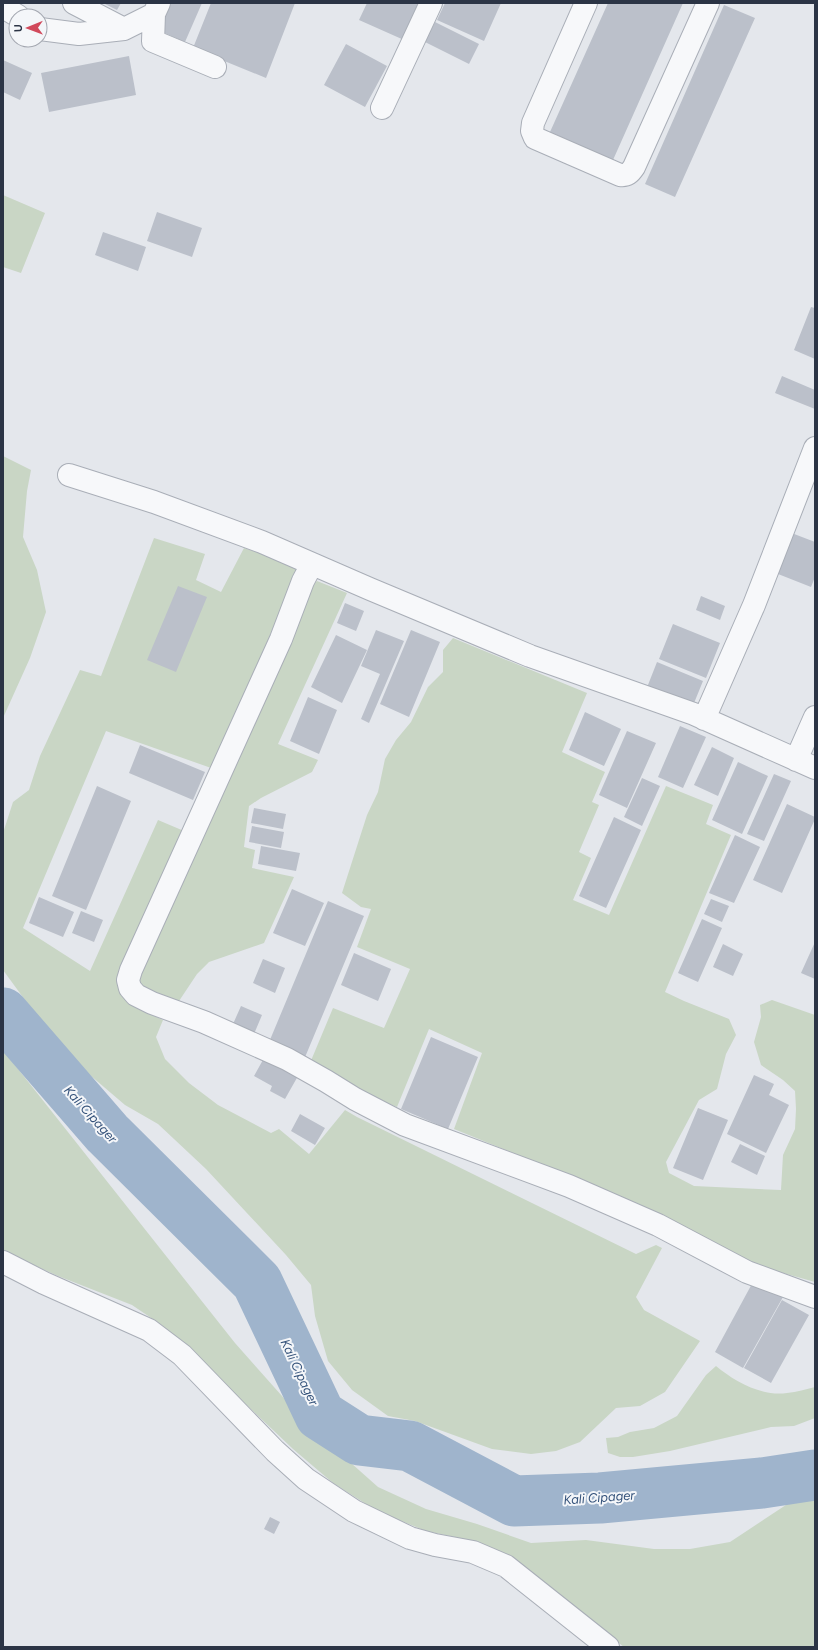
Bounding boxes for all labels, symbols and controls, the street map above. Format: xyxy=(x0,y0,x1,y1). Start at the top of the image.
north arrow xyxy=(8,8,48,48)
text: U xyxy=(12,24,25,32)
water label: Kali Cipager xyxy=(61,1083,120,1146)
water label: Kali Cipager xyxy=(278,1337,322,1408)
water label: Kali Cipager xyxy=(563,1487,636,1507)

